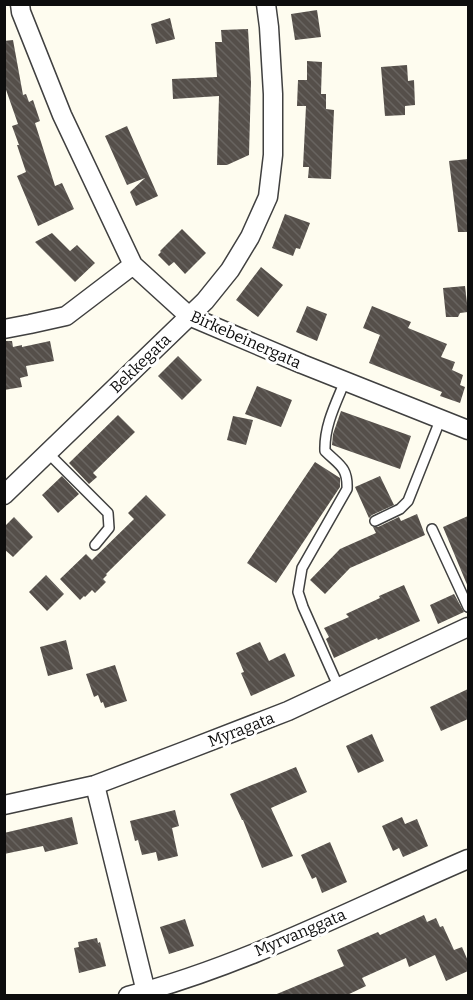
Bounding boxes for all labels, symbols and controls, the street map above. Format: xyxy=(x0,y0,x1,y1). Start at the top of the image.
street label: Birkebeinergata xyxy=(188,307,304,372)
street label: Bekkegata xyxy=(106,330,175,397)
street label: Myragata xyxy=(205,708,277,751)
street label: Myrvanggata xyxy=(252,905,349,960)

